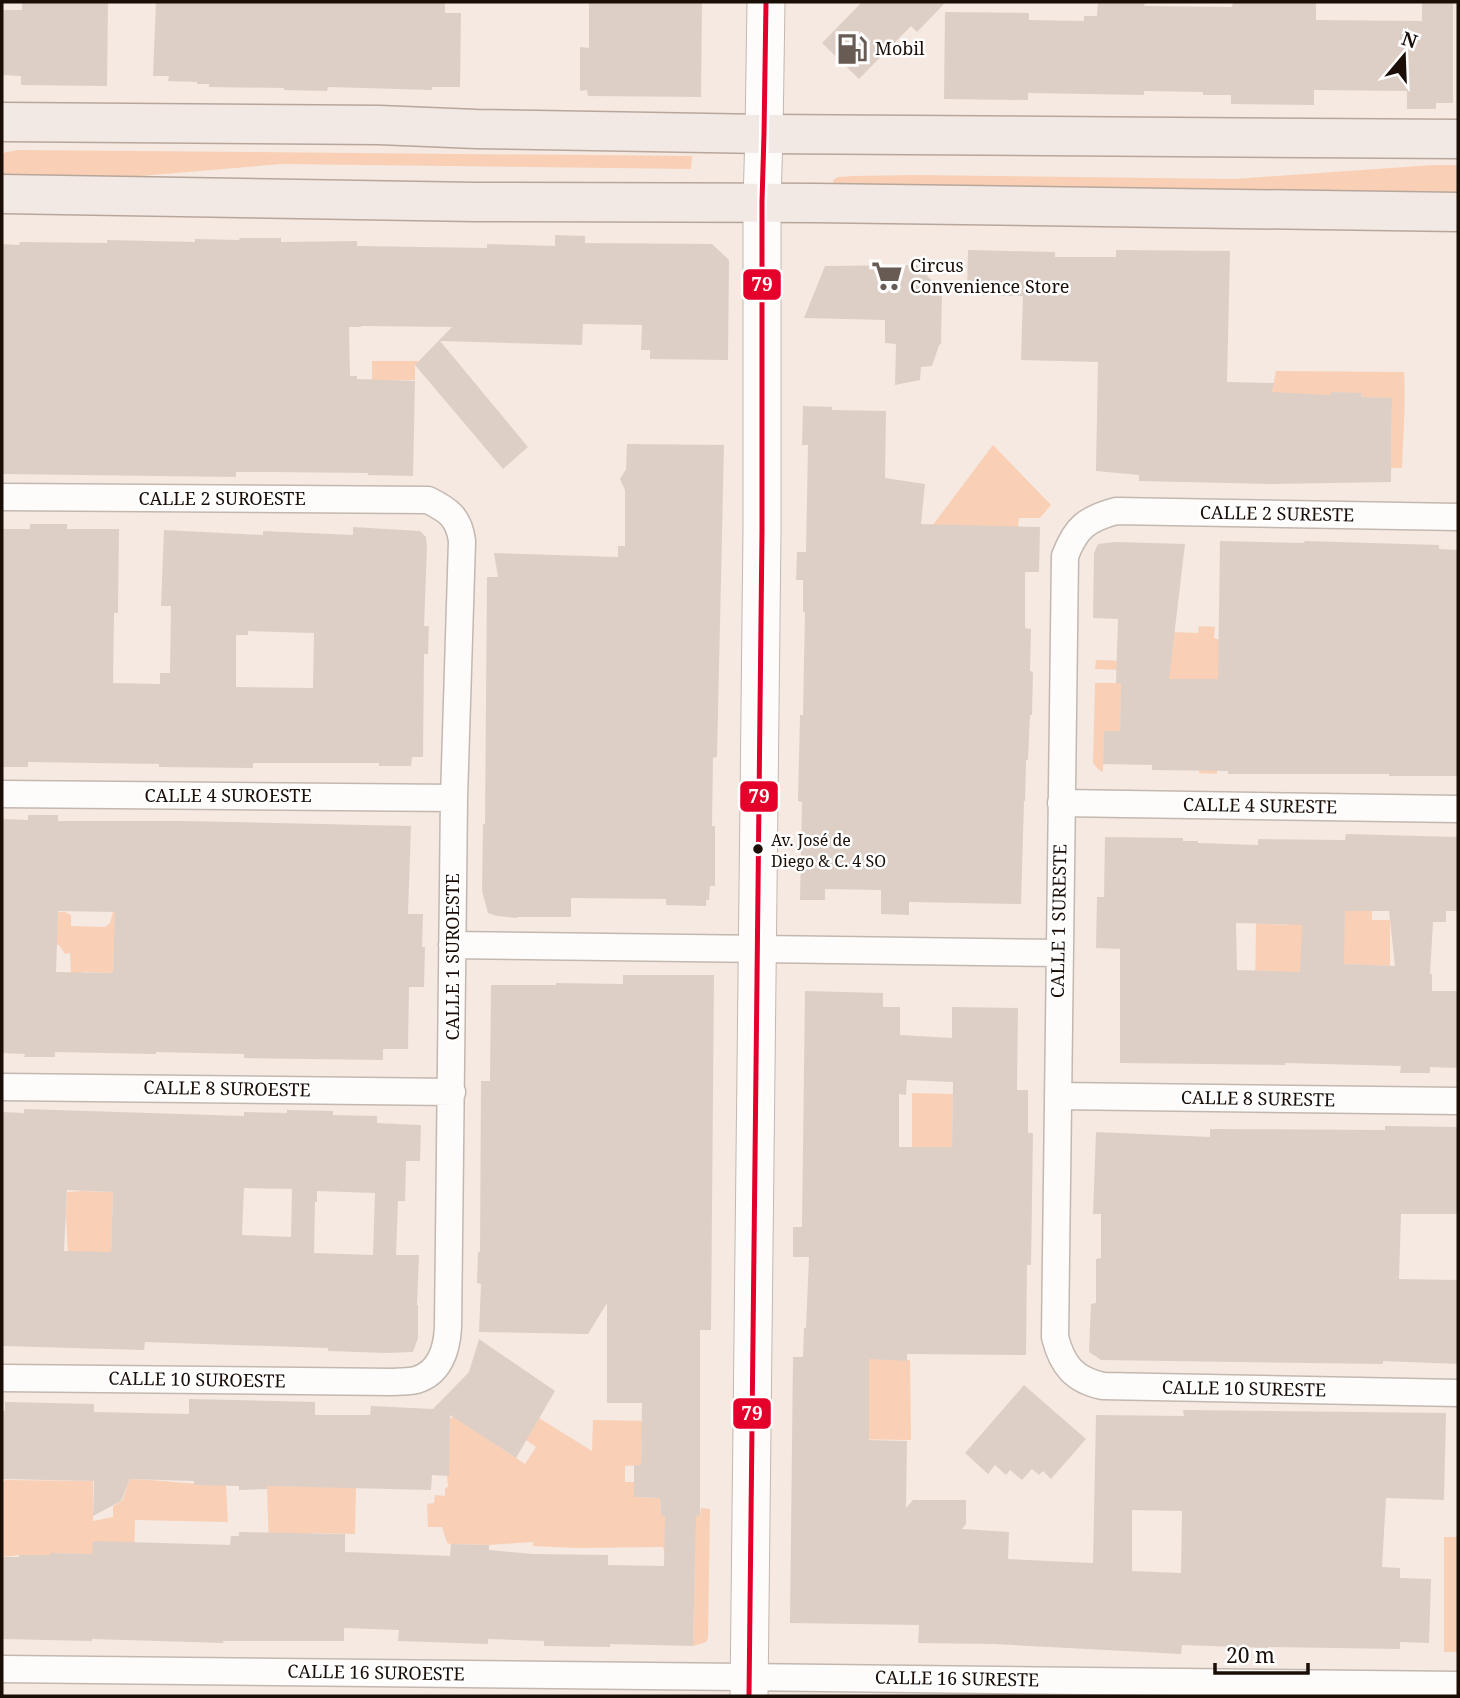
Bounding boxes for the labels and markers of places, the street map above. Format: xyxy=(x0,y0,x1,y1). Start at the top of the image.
fuel station icon: Mobil xyxy=(835,32,869,66)
place label: Mobil xyxy=(875,36,925,60)
place label: Circus Convenience Store xyxy=(910,253,1070,298)
supermarket icon: Circus Convenience Store xyxy=(870,259,904,293)
place label: Av. José de Diego & C. 4 SO xyxy=(771,829,886,872)
marker: Av. José de Diego & C. 4 SO xyxy=(751,842,765,856)

